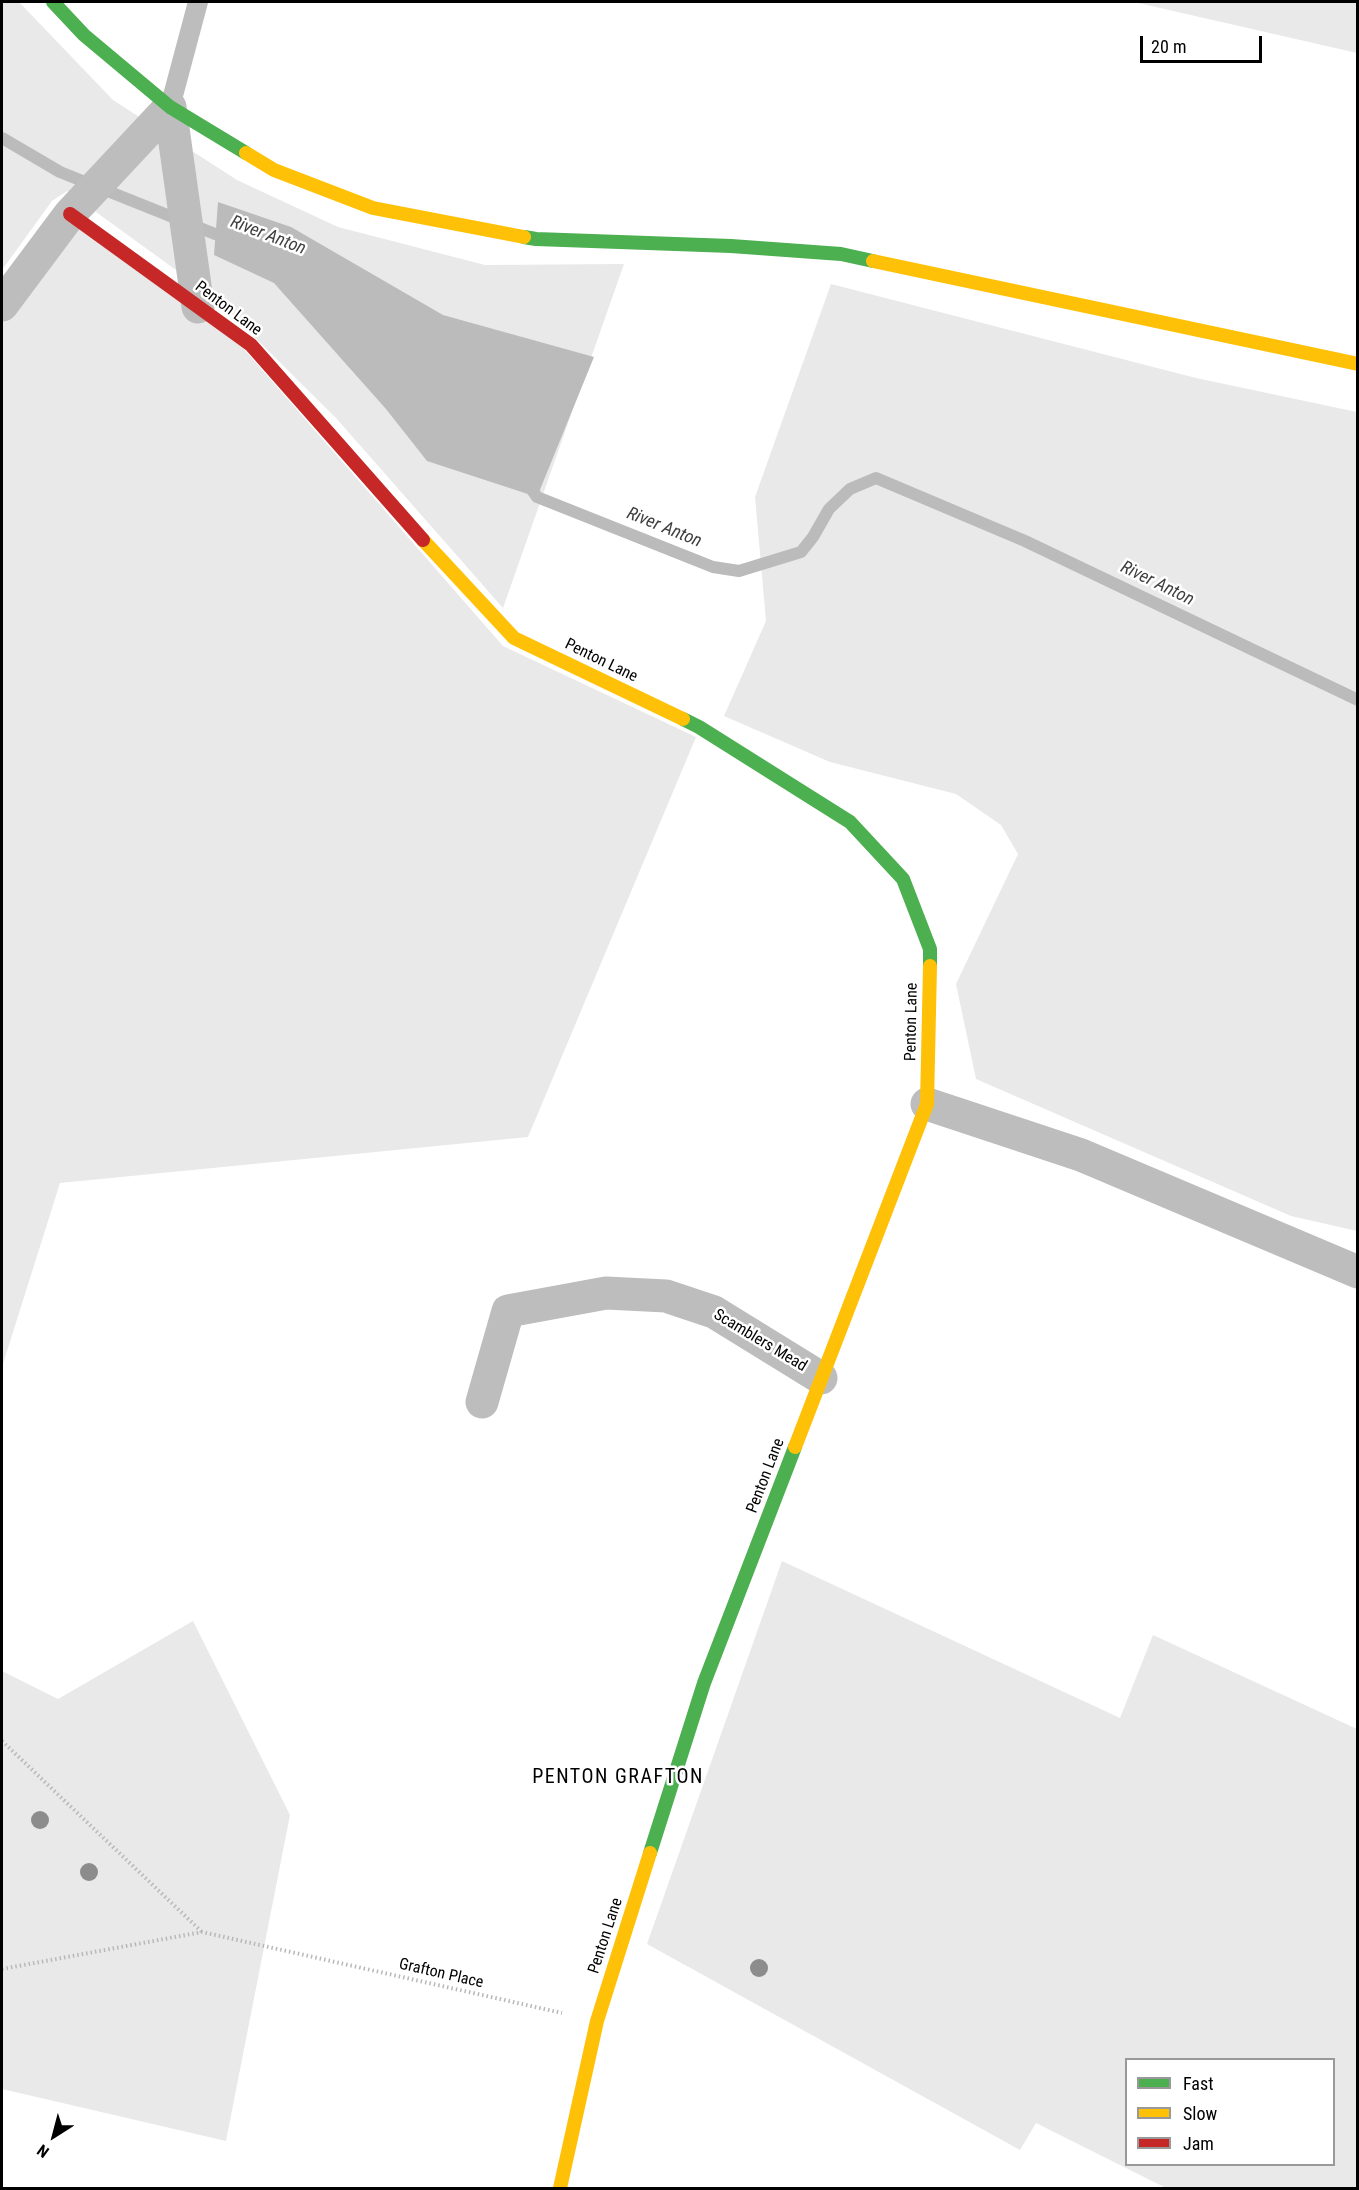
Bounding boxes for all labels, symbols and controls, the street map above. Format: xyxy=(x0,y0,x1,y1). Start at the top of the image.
scale bar xyxy=(1143,24,1264,62)
text: 20 m xyxy=(1151,36,1186,57)
water label: River Anton xyxy=(227,212,309,260)
street label: Penton Lane xyxy=(191,278,265,340)
water label: River Anton xyxy=(623,503,705,553)
water label: River Anton xyxy=(1117,557,1197,611)
street label: Penton Lane xyxy=(561,635,641,687)
street label: Penton Lane xyxy=(902,983,922,1061)
street label: Scamblers Mead xyxy=(710,1306,810,1376)
street label: Penton Lane xyxy=(743,1436,789,1516)
district label: PENTON GRAFTON xyxy=(532,1766,704,1790)
street label: Penton Lane xyxy=(585,1896,627,1976)
street label: Grafton Place xyxy=(397,1955,485,1993)
legend xyxy=(1125,2058,1335,2166)
text: Fast xyxy=(1183,2073,1214,2094)
text: Slow xyxy=(1183,2103,1217,2124)
north arrow xyxy=(24,2106,84,2166)
text: Jam xyxy=(1183,2133,1214,2154)
text: N xyxy=(34,2140,53,2162)

